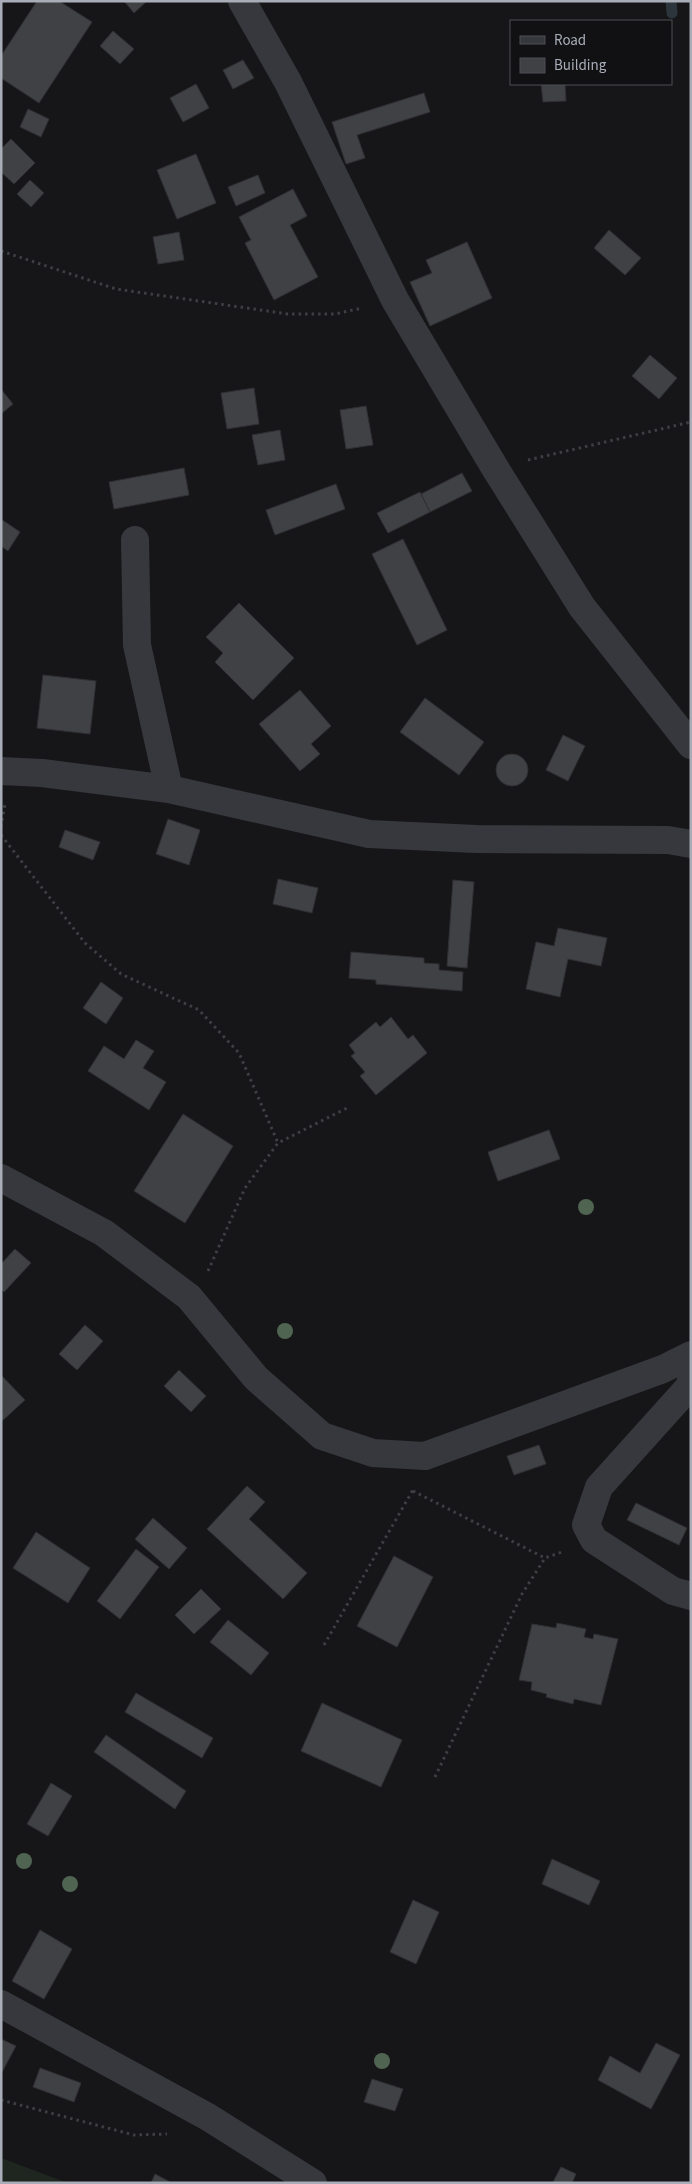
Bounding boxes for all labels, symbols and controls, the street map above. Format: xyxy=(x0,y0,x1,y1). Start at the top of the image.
legend xyxy=(510,20,672,85)
text: Road xyxy=(554,30,586,51)
text: Building xyxy=(554,55,607,76)

